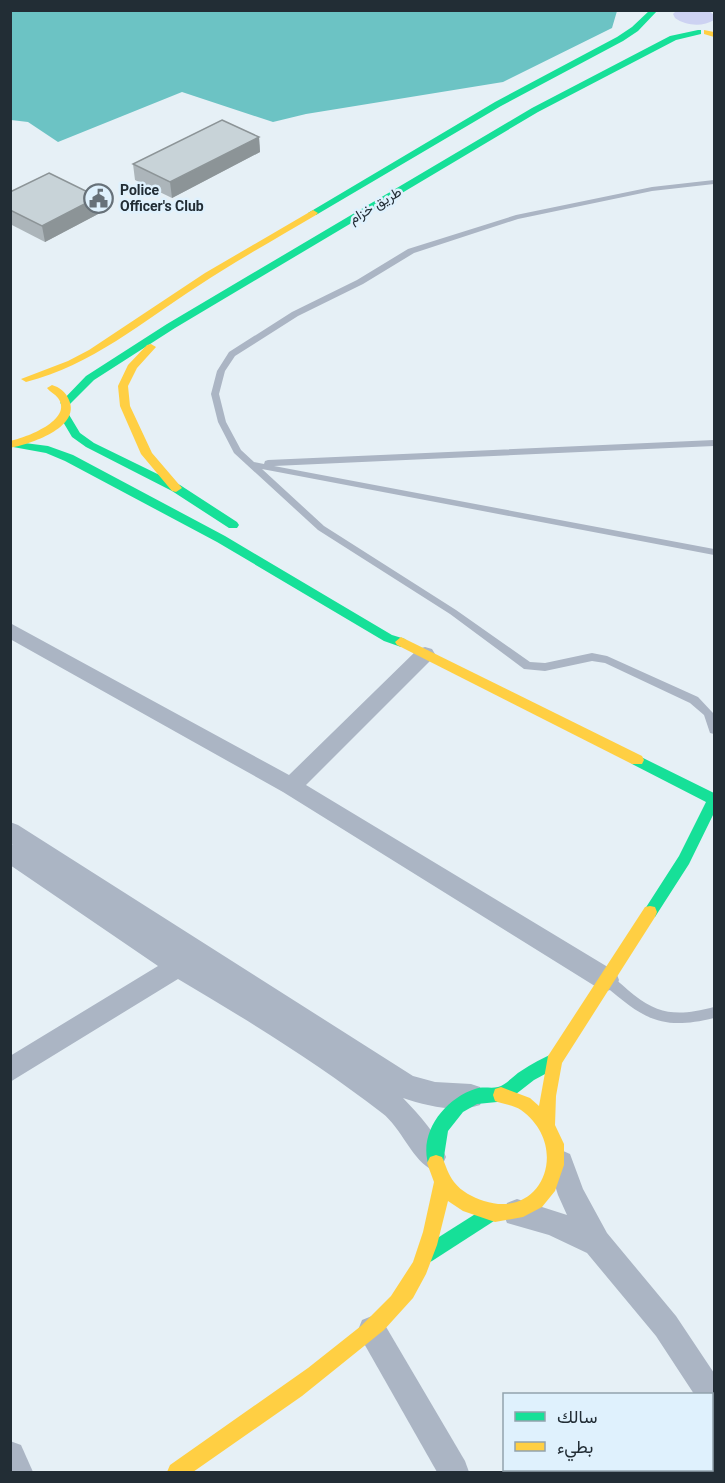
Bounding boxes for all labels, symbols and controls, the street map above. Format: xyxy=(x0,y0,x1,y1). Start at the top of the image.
public building icon: Police Officer's Club xyxy=(83,182,115,214)
place label: Police Officer's Club xyxy=(120,182,204,214)
street label: طريق خزام xyxy=(346,183,405,228)
legend xyxy=(503,1393,713,1471)
text: سالك xyxy=(557,1406,597,1427)
text: بطيء xyxy=(557,1436,593,1462)

